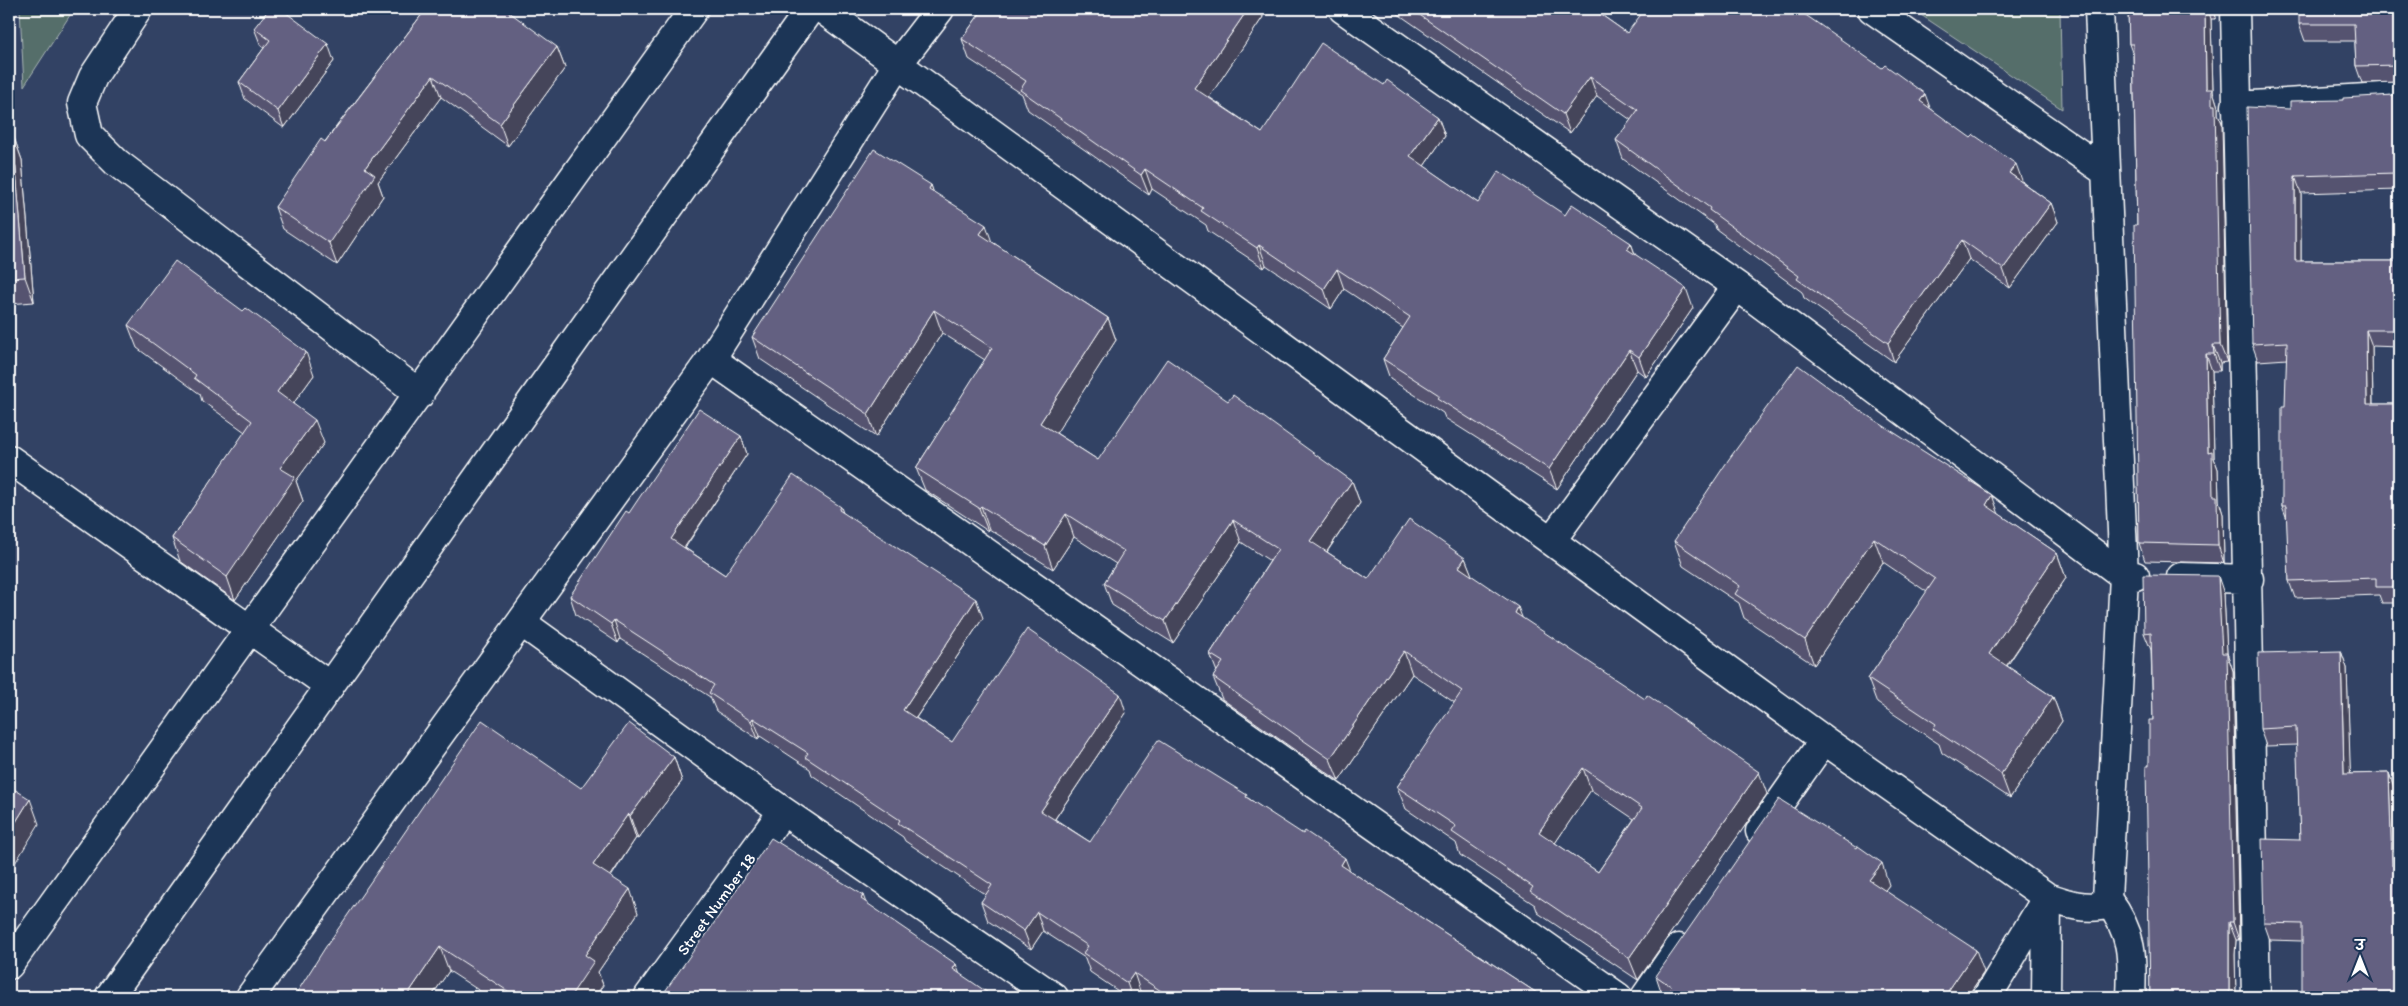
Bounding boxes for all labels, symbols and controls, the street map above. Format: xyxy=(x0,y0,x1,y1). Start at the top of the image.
street label: Street Number 18 xyxy=(673,850,760,959)
north arrow xyxy=(2336,934,2386,984)
text: उ xyxy=(2353,937,2366,954)

